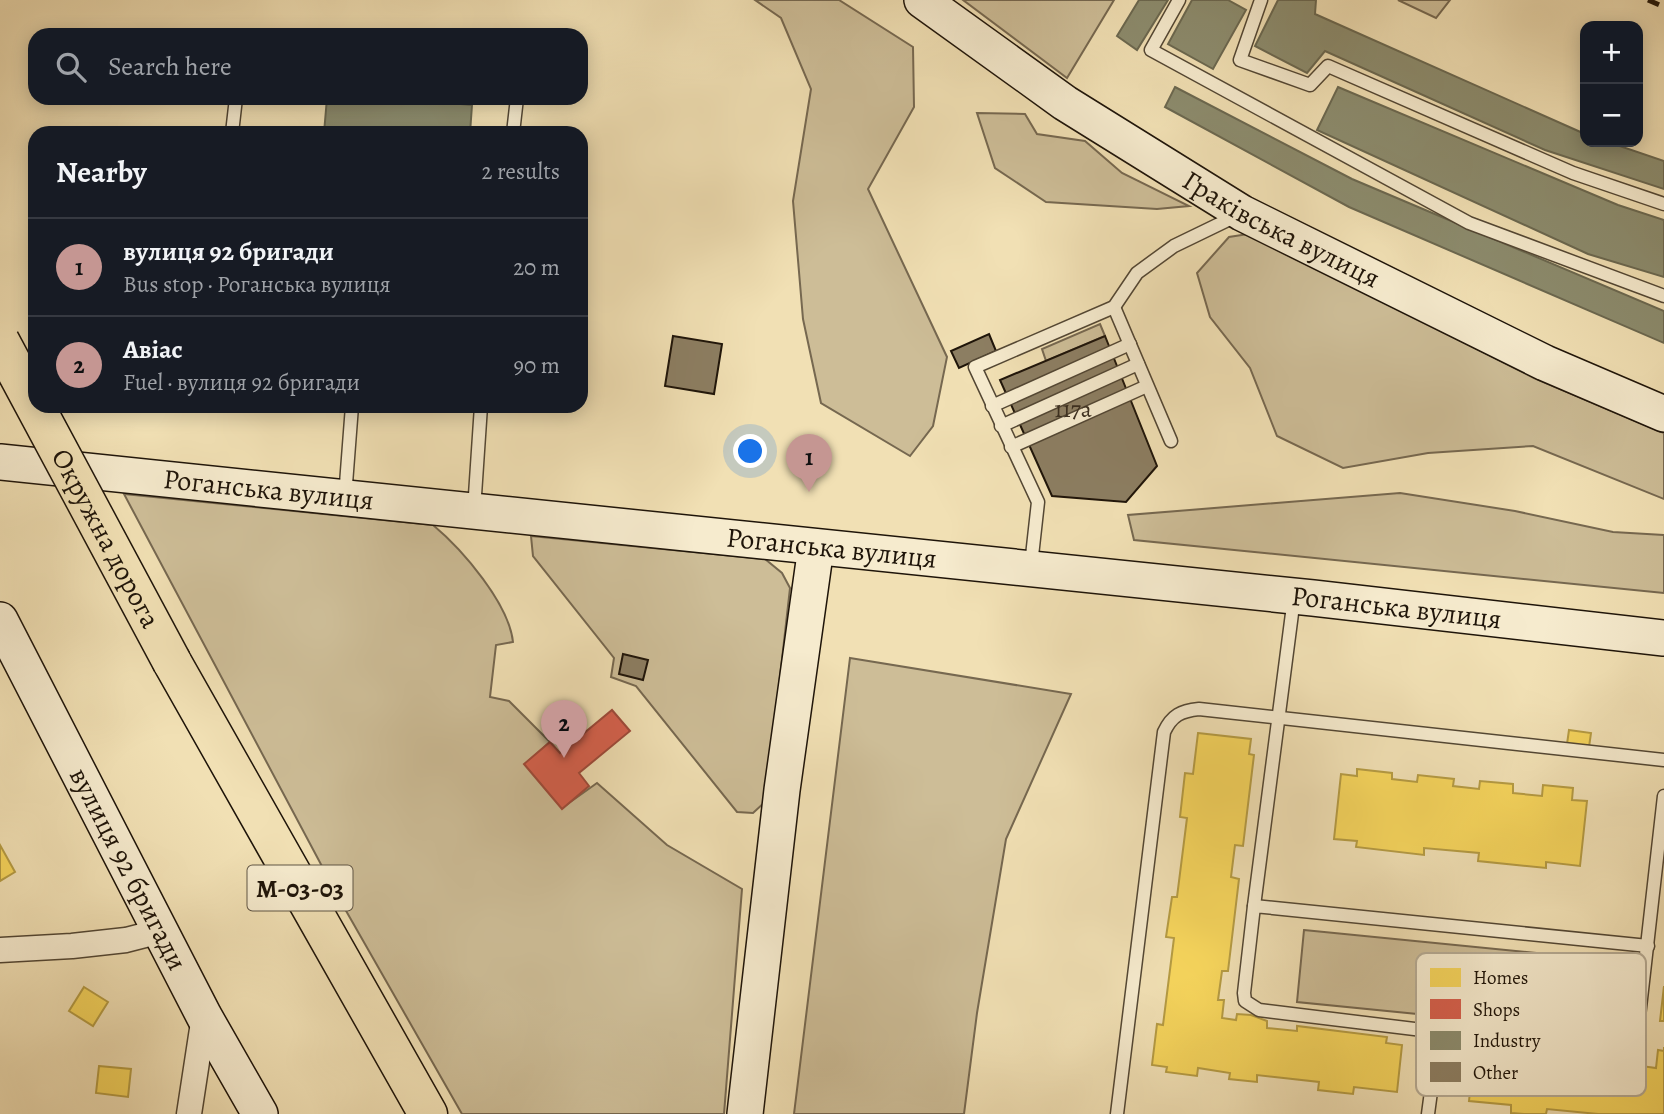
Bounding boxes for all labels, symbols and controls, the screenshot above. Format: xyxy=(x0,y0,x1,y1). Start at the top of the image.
map controls xyxy=(1580,21,1643,147)
button: + xyxy=(1580,21,1643,84)
search box xyxy=(28,28,588,105)
icon: search xyxy=(52,48,90,86)
text: Search here xyxy=(108,49,232,84)
button: − xyxy=(1580,84,1643,147)
text: Nearby xyxy=(56,152,147,192)
text: 2 results xyxy=(482,156,560,187)
street label: Граківська вулиця xyxy=(1175,162,1386,297)
text: вулиця 92 бригади xyxy=(123,234,334,269)
text: 1 xyxy=(75,252,83,283)
text: 20 m xyxy=(513,252,560,283)
text: Bus stop · Роганська вулиця xyxy=(123,269,391,300)
text: Авіас xyxy=(123,332,183,367)
text: 2 xyxy=(73,350,85,381)
text: 90 m xyxy=(514,350,560,381)
text: Fuel · вулиця 92 бригади xyxy=(123,367,360,398)
house number: 117а xyxy=(1054,393,1092,425)
your location xyxy=(733,434,767,468)
pin: 1 xyxy=(786,434,832,492)
street label: Окружна дорога xyxy=(42,442,169,635)
street label: Роганська вулиця xyxy=(161,460,376,520)
street label: Роганська вулиця xyxy=(724,518,939,578)
street label: Роганська вулиця xyxy=(1289,577,1504,638)
pin: 2 xyxy=(541,700,587,758)
street label: вулиця 92 бригади xyxy=(60,761,196,977)
road number: М-03-03 xyxy=(247,866,352,911)
legend xyxy=(1416,953,1646,1096)
text: Homes xyxy=(1473,965,1528,991)
text: Shops xyxy=(1473,997,1520,1023)
text: Industry xyxy=(1473,1028,1541,1054)
text: Other xyxy=(1473,1060,1518,1086)

